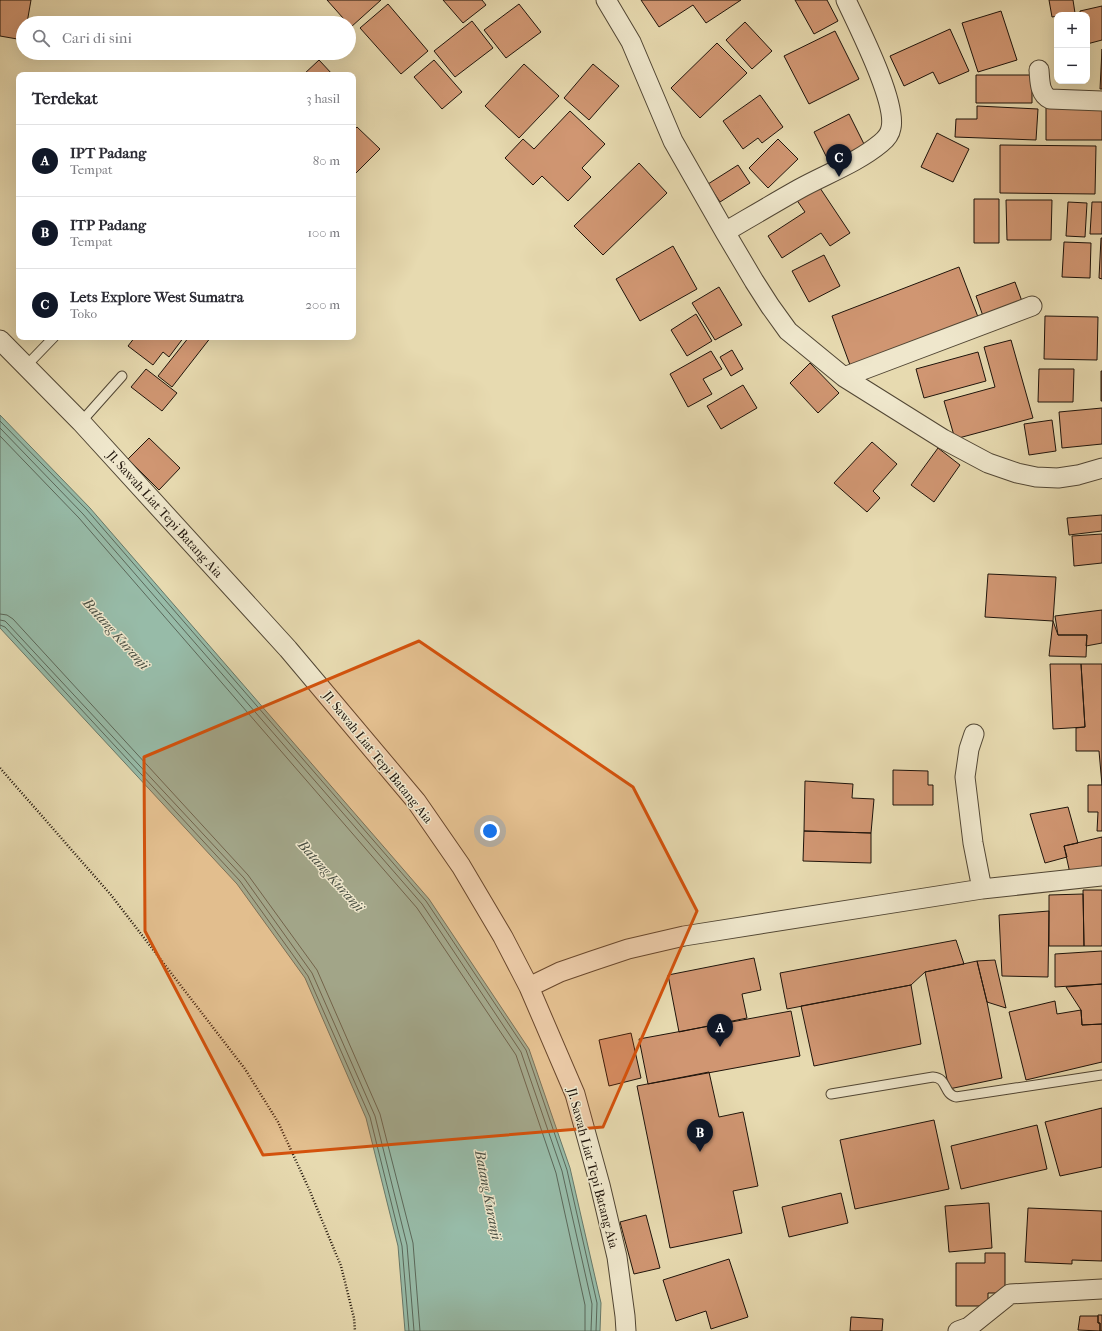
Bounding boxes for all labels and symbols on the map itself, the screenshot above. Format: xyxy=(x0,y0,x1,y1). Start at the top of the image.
pin: C xyxy=(826,144,852,177)
street label: Jl. Sawah Liat Tepi Batang Aia xyxy=(103,447,227,581)
water label: Batang Kuranji xyxy=(79,594,153,674)
street label: Jl. Sawah Liat Tepi Batang Aia xyxy=(320,687,436,827)
your location xyxy=(480,821,500,841)
water label: Batang Kuranji xyxy=(294,836,368,916)
pin: A xyxy=(707,1014,733,1047)
street label: Jl. Sawah Liat Tepi Batang Aia xyxy=(564,1085,622,1251)
pin: B xyxy=(687,1119,713,1152)
water label: Batang Kuranji xyxy=(471,1148,505,1242)

